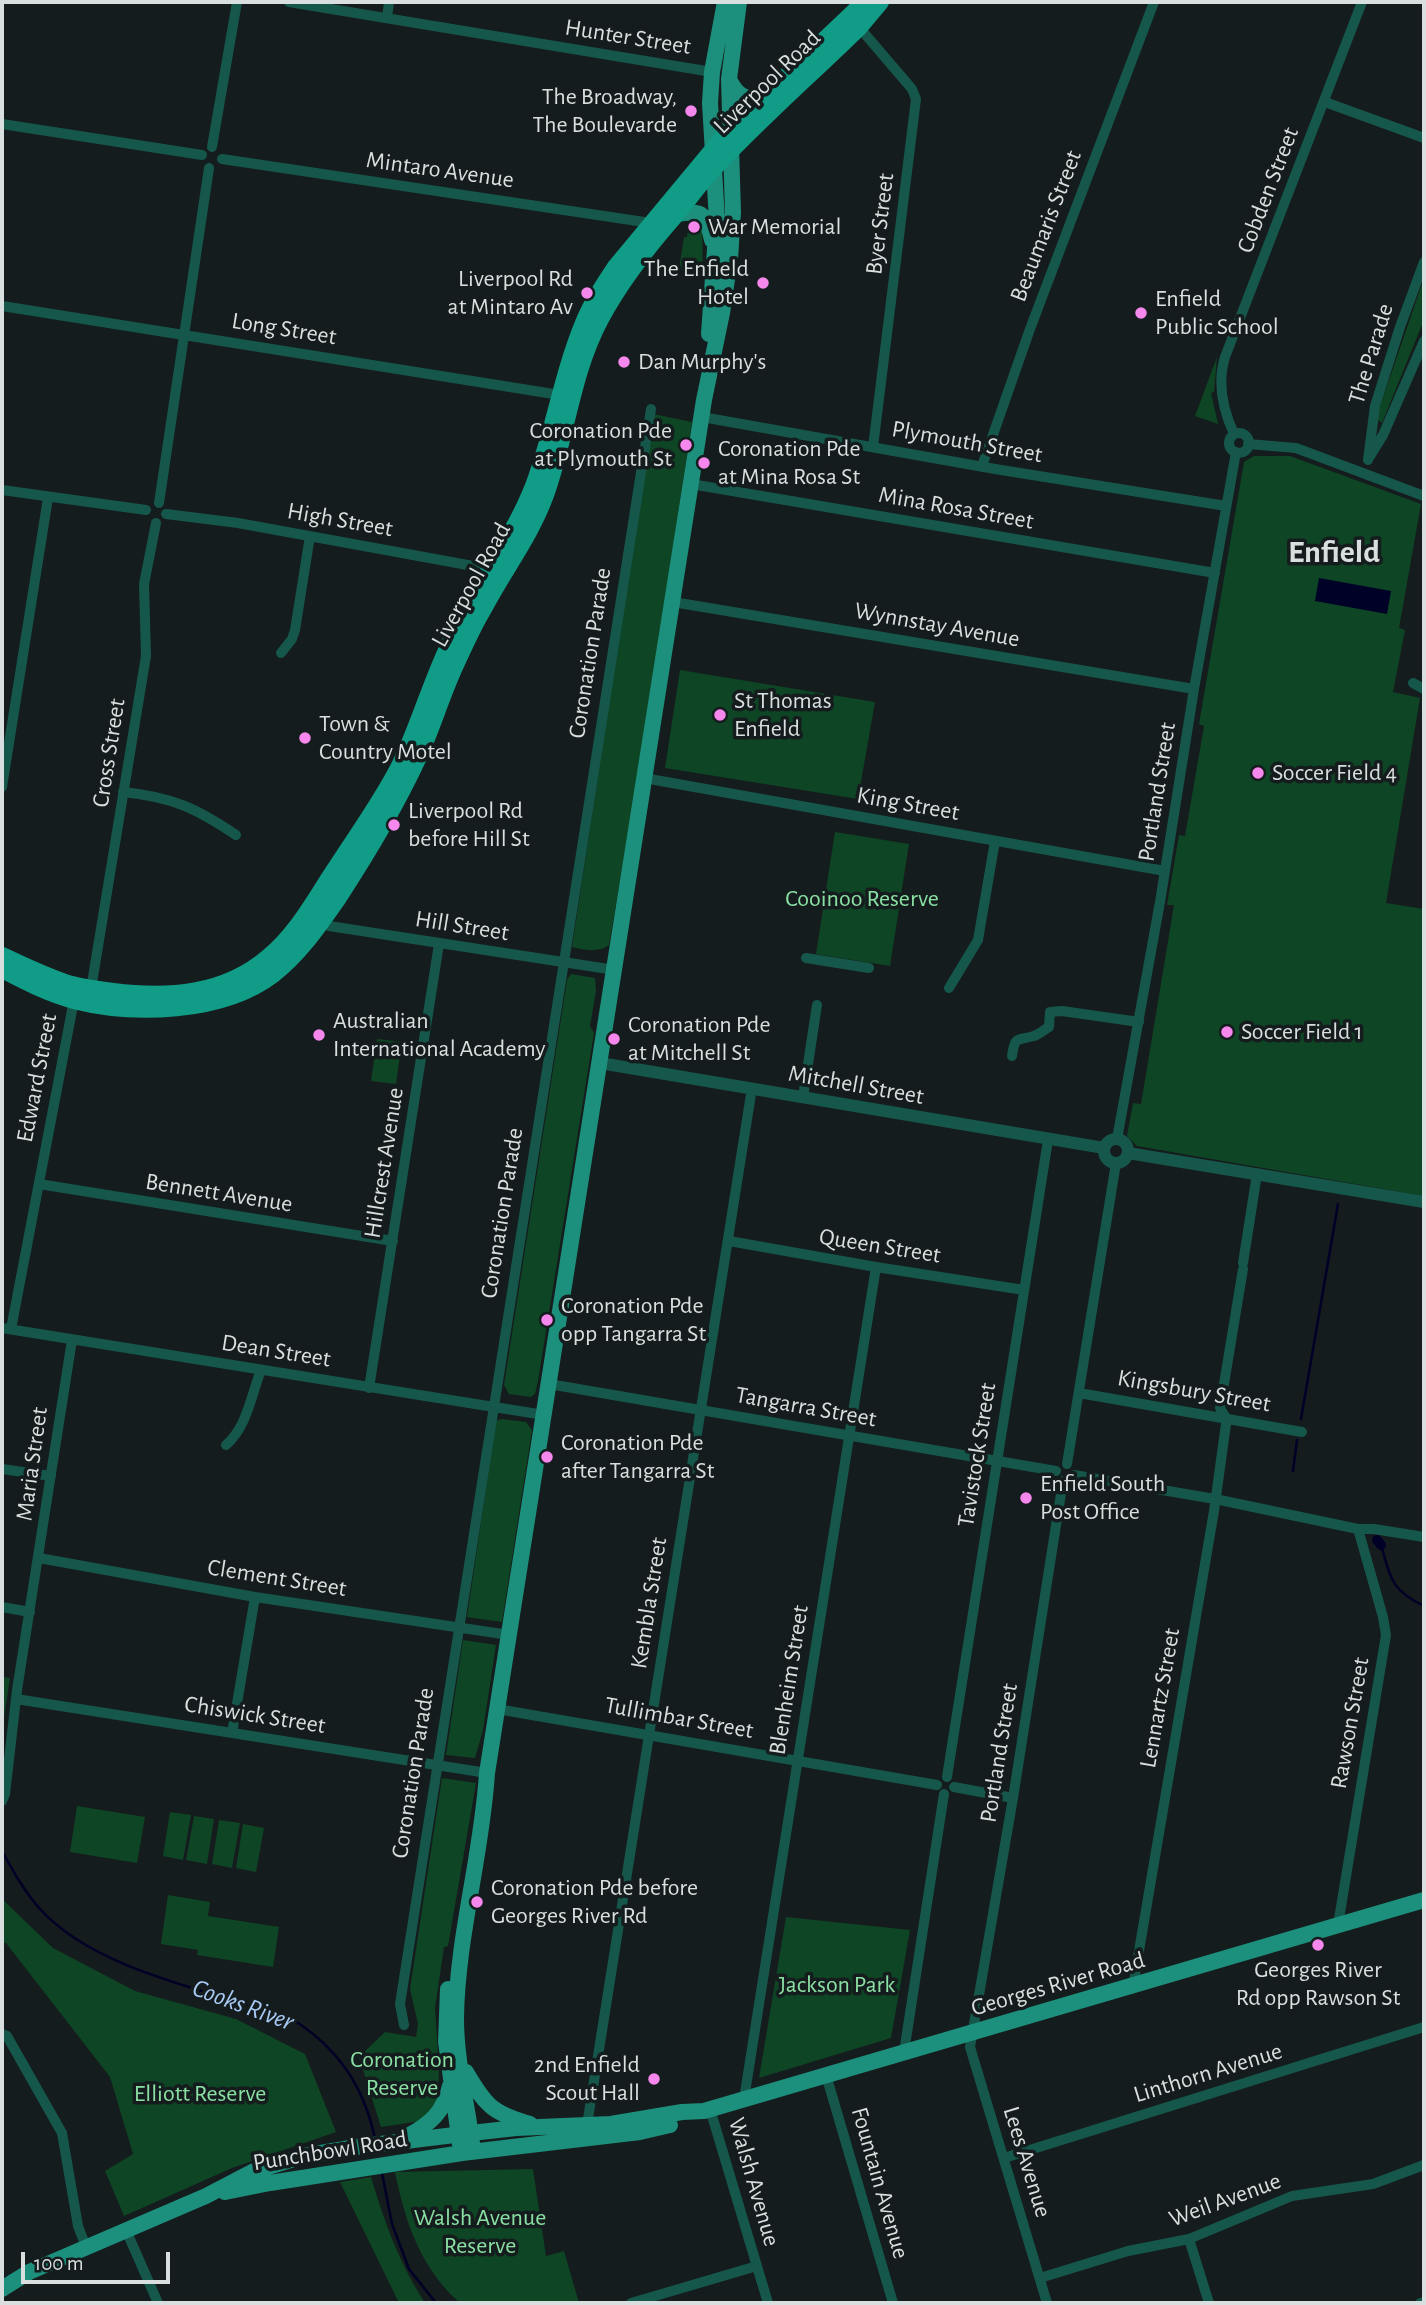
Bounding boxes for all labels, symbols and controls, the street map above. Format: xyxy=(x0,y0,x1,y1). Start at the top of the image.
street label: Hunter Street xyxy=(563,13,693,61)
street label: Liverpool Road xyxy=(707,24,827,140)
place label: The Broadway, The Boulevarde xyxy=(532,83,677,139)
marker: The Broadway, The Boulevarde xyxy=(683,103,699,119)
street label: Cobden Street xyxy=(1231,123,1305,257)
street label: Mintaro Avenue xyxy=(364,145,516,195)
street label: Beaumaris Street xyxy=(1004,146,1088,306)
street label: Byer Street xyxy=(859,172,901,276)
place label: War Memorial xyxy=(708,213,842,241)
marker: War Memorial xyxy=(686,219,702,235)
place label: The Enfield Hotel xyxy=(644,255,749,311)
place label: Liverpool Rd at Mintaro Av xyxy=(448,265,573,321)
marker: The Enfield Hotel xyxy=(755,275,771,291)
marker: Liverpool Rd at Mintaro Av xyxy=(579,285,595,301)
place label: Enfield Public School xyxy=(1155,285,1279,341)
street label: The Parade xyxy=(1342,300,1400,408)
marker: Enfield Public School xyxy=(1133,305,1149,321)
street label: Long Street xyxy=(230,307,338,351)
place label: Dan Murphy's xyxy=(638,348,766,376)
marker: Dan Murphy's xyxy=(616,354,632,370)
street label: Plymouth Street xyxy=(889,415,1045,469)
place label: Coronation Pde at Plymouth St xyxy=(529,417,672,473)
place label: Coronation Pde at Mina Rosa St xyxy=(718,435,861,491)
marker: Coronation Pde at Plymouth St xyxy=(678,437,694,453)
marker: Coronation Pde at Mina Rosa St xyxy=(696,455,712,471)
street label: Mina Rosa Street xyxy=(876,480,1036,536)
street label: High Street xyxy=(285,497,395,543)
street label: Liverpool Road xyxy=(425,518,517,652)
district label: Enfield xyxy=(1288,533,1380,571)
street label: Coronation Parade xyxy=(562,566,618,740)
street label: Wynnstay Avenue xyxy=(852,596,1022,654)
place label: St Thomas Enfield xyxy=(734,687,832,743)
street label: Cross Street xyxy=(86,697,132,809)
marker: St Thomas Enfield xyxy=(712,707,728,723)
place label: Town & Country Motel xyxy=(319,710,452,766)
street label: Portland Street xyxy=(1132,720,1182,864)
marker: Town & Country Motel xyxy=(297,730,313,746)
place label: Soccer Field 4 xyxy=(1272,759,1397,787)
marker: Soccer Field 4 xyxy=(1250,765,1266,781)
street label: King Street xyxy=(855,781,961,827)
place label: Liverpool Rd before Hill St xyxy=(408,797,530,853)
marker: Liverpool Rd before Hill St xyxy=(386,817,402,833)
park label: Cooinoo Reserve xyxy=(785,885,939,913)
street label: Hill Street xyxy=(413,904,511,948)
place label: Australian International Academy xyxy=(333,1007,546,1063)
street label: Edward Street xyxy=(10,1011,64,1145)
place label: Coronation Pde at Mitchell St xyxy=(628,1011,771,1067)
place label: Soccer Field 1 xyxy=(1241,1018,1363,1046)
marker: Soccer Field 1 xyxy=(1219,1024,1235,1040)
marker: Australian International Academy xyxy=(311,1027,327,1043)
marker: Coronation Pde at Mitchell St xyxy=(606,1031,622,1047)
street label: Mitchell Street xyxy=(786,1059,926,1111)
street label: Hillcrest Avenue xyxy=(358,1086,410,1240)
street label: Coronation Parade xyxy=(474,1126,530,1300)
street label: Bennett Avenue xyxy=(143,1167,295,1219)
street label: Queen Street xyxy=(817,1222,943,1270)
place label: Coronation Pde opp Tangarra St xyxy=(561,1292,706,1348)
marker: Coronation Pde opp Tangarra St xyxy=(539,1312,555,1328)
street label: Dean Street xyxy=(219,1328,333,1374)
street label: Kingsbury Street xyxy=(1115,1363,1273,1419)
street label: Tangarra Street xyxy=(733,1380,879,1434)
street label: Tavistock Street xyxy=(951,1381,1003,1529)
street label: Maria Street xyxy=(10,1405,54,1523)
place label: Coronation Pde after Tangarra St xyxy=(561,1429,714,1485)
marker: Coronation Pde after Tangarra St xyxy=(539,1449,555,1465)
place label: Enfield South Post Office xyxy=(1040,1470,1165,1526)
marker: Enfield South Post Office xyxy=(1018,1490,1034,1506)
street label: Kembla Street xyxy=(624,1535,674,1671)
street label: Clement Street xyxy=(205,1553,349,1603)
street label: Blenheim Street xyxy=(763,1603,815,1757)
street label: Lennartz Street xyxy=(1134,1626,1186,1770)
street label: Rawson Street xyxy=(1324,1655,1376,1791)
street label: Portland Street xyxy=(974,1681,1024,1825)
street label: Coronation Parade xyxy=(385,1686,441,1860)
street label: Chiswick Street xyxy=(182,1690,328,1740)
street label: Tullimbar Street xyxy=(602,1691,756,1745)
place label: Coronation Pde before Georges River Rd xyxy=(491,1874,698,1930)
marker: Coronation Pde before Georges River Rd xyxy=(469,1894,485,1910)
marker: Georges River Rd opp Rawson St xyxy=(1310,1937,1326,1953)
street label: Georges River Road xyxy=(968,1945,1148,2023)
place label: Georges River Rd opp Rawson St xyxy=(1236,1956,1400,2012)
park label: Jackson Park xyxy=(779,1971,895,1999)
water label: Cooks River xyxy=(188,1972,298,2038)
street label: Linthorn Avenue xyxy=(1130,2037,1286,2109)
park label: Coronation Reserve xyxy=(350,2046,454,2102)
place label: 2nd Enfield Scout Hall xyxy=(534,2051,640,2107)
marker: 2nd Enfield Scout Hall xyxy=(646,2071,662,2087)
park label: Elliott Reserve xyxy=(134,2080,266,2108)
street label: Lees Avenue xyxy=(996,2103,1058,2221)
street label: Fountain Avenue xyxy=(845,2104,915,2262)
street label: Walsh Avenue xyxy=(722,2114,786,2250)
street label: Punchbowl Road xyxy=(251,2125,409,2177)
street label: Weil Avenue xyxy=(1165,2166,1285,2234)
park label: Walsh Avenue Reserve xyxy=(414,2204,546,2260)
scale bar xyxy=(24,2238,173,2282)
text: 100 m xyxy=(34,2253,84,2274)

